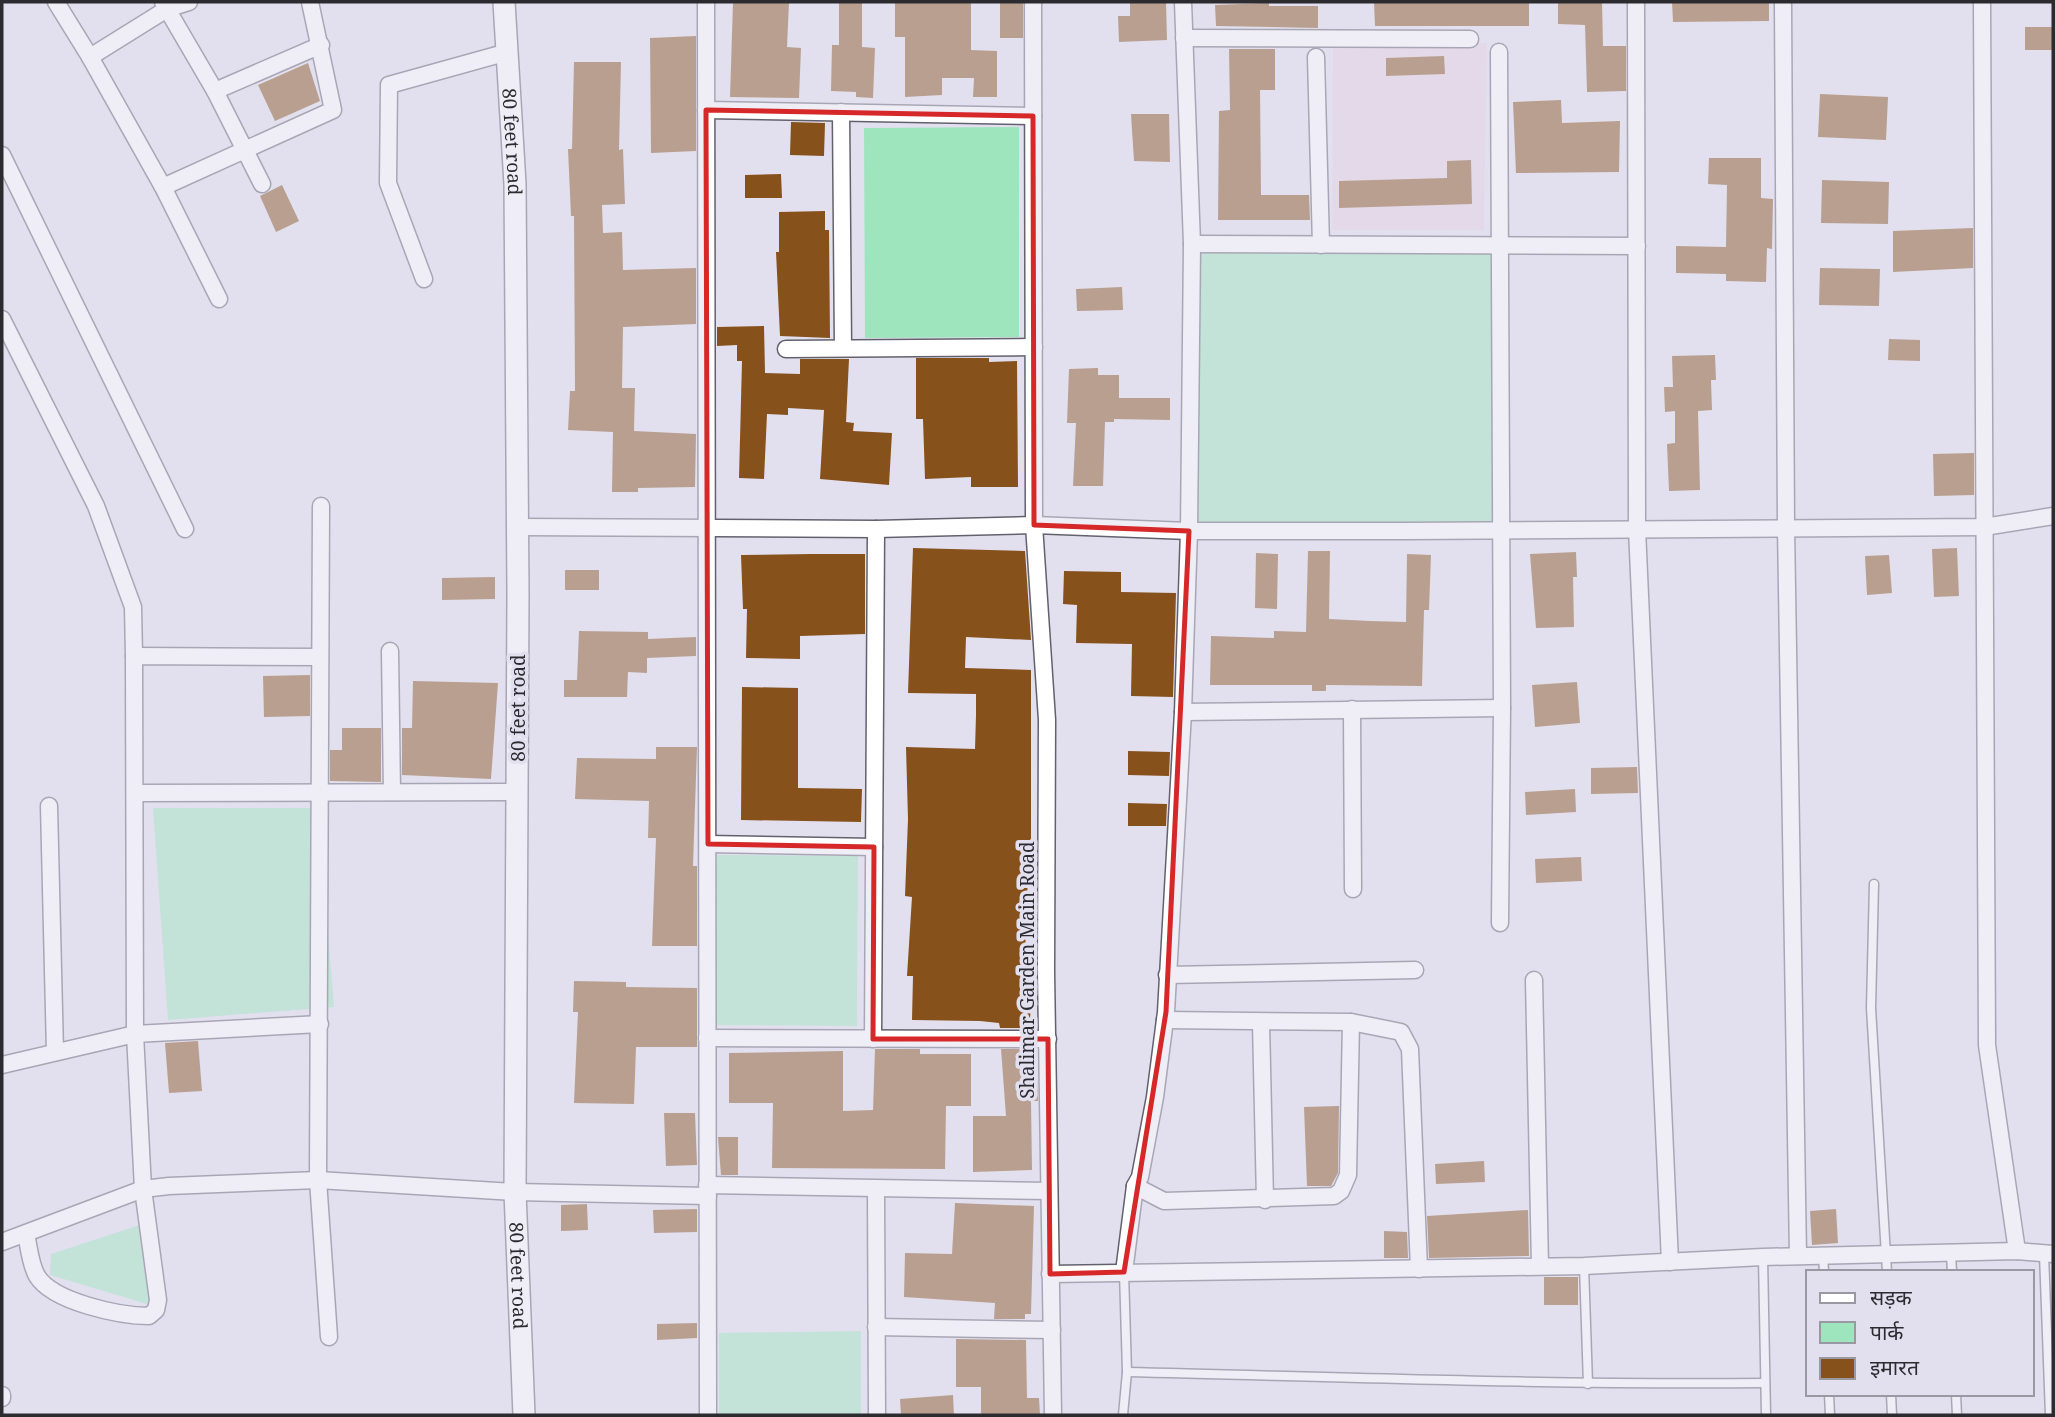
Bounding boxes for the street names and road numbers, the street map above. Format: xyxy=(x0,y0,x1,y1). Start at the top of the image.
street label: 80 feet road xyxy=(496,87,528,196)
street label: 80 feet road xyxy=(505,654,531,762)
street label: Shalimar Garden Main Road xyxy=(1014,841,1040,1099)
street label: 80 feet road xyxy=(503,1221,534,1330)

